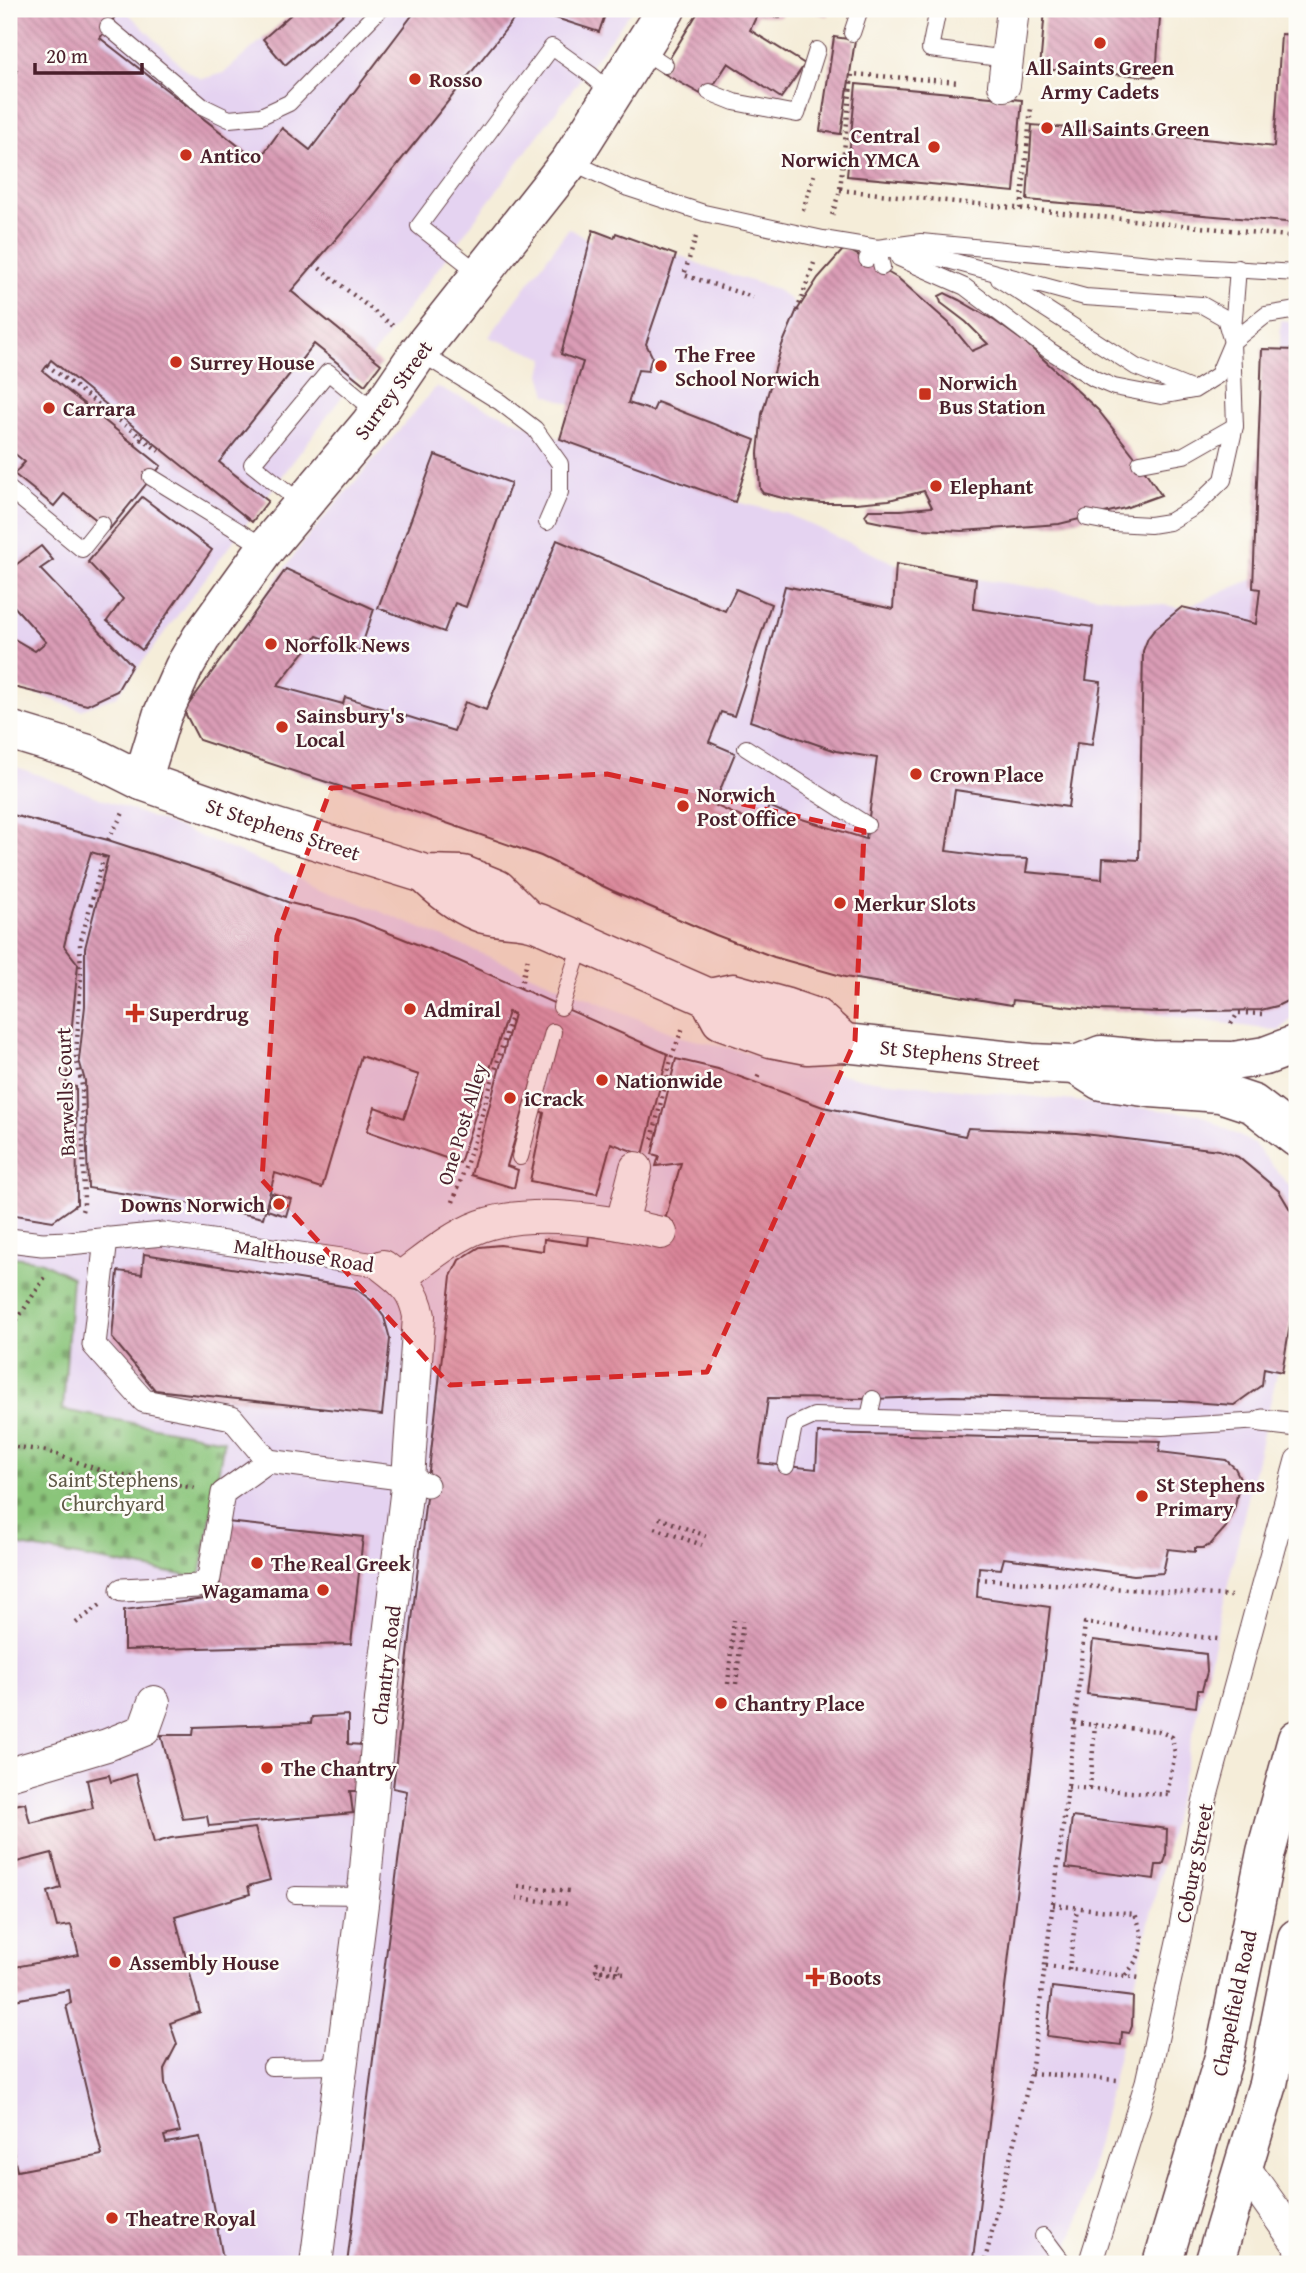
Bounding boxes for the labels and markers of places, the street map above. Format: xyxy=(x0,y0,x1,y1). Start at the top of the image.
marker: All Saints Green Army Cadets xyxy=(1092,35,1108,51)
place label: All Saints Green Army Cadets xyxy=(1026,52,1175,107)
place label: Rosso xyxy=(429,64,482,95)
marker: Rosso xyxy=(407,71,423,87)
place label: All Saints Green xyxy=(1061,113,1210,144)
place label: Central Norwich YMCA xyxy=(781,120,921,175)
marker: All Saints Green xyxy=(1039,120,1055,136)
marker: Central Norwich YMCA xyxy=(926,139,942,155)
place label: Antico xyxy=(200,140,261,171)
marker: Antico xyxy=(178,147,194,163)
place label: The Free School Norwich xyxy=(675,339,820,394)
place label: Surrey House xyxy=(190,347,315,378)
marker: Surrey House xyxy=(168,354,184,370)
marker: The Free School Norwich xyxy=(653,358,669,374)
place label: Norwich Bus Station xyxy=(939,367,1046,422)
marker: Norwich Bus Station xyxy=(917,386,933,402)
place label: Carrara xyxy=(63,393,136,424)
marker: Carrara xyxy=(41,400,57,416)
place label: Elephant xyxy=(950,471,1034,502)
marker: Elephant xyxy=(928,478,944,494)
place label: Norfolk News xyxy=(285,629,410,660)
marker: Norfolk News xyxy=(263,636,279,652)
place label: Sainsbury's Local xyxy=(296,700,405,755)
marker: Sainsbury's Local xyxy=(274,719,290,735)
place label: Crown Place xyxy=(930,759,1044,790)
marker: Crown Place xyxy=(908,766,924,782)
place label: Norwich Post Office xyxy=(697,779,796,834)
marker: Norwich Post Office xyxy=(675,798,691,814)
place label: Merkur Slots xyxy=(854,888,976,919)
marker: Merkur Slots xyxy=(832,895,848,911)
place label: Admiral xyxy=(424,994,501,1025)
place label: Superdrug xyxy=(149,998,250,1029)
marker: Admiral xyxy=(402,1001,418,1017)
marker: Superdrug xyxy=(127,1005,143,1021)
place label: Nationwide xyxy=(616,1065,723,1096)
marker: Nationwide xyxy=(594,1072,610,1088)
place label: iCrack xyxy=(524,1083,585,1114)
marker: iCrack xyxy=(502,1090,518,1106)
place label: Downs Norwich xyxy=(121,1189,266,1220)
marker: Downs Norwich xyxy=(271,1196,287,1212)
place label: St Stephens Primary xyxy=(1156,1469,1265,1524)
marker: St Stephens Primary xyxy=(1134,1488,1150,1504)
place label: The Real Greek xyxy=(271,1548,412,1579)
marker: The Real Greek xyxy=(249,1555,265,1571)
place label: Wagamama xyxy=(202,1575,309,1606)
marker: Wagamama xyxy=(315,1582,331,1598)
place label: Chantry Place xyxy=(735,1688,865,1719)
marker: Chantry Place xyxy=(713,1695,729,1711)
place label: The Chantry xyxy=(281,1753,397,1784)
marker: The Chantry xyxy=(259,1760,275,1776)
place label: Assembly House xyxy=(129,1947,279,1978)
marker: Assembly House xyxy=(107,1954,123,1970)
place label: Boots xyxy=(829,1962,881,1993)
marker: Boots xyxy=(807,1969,823,1985)
place label: Theatre Royal xyxy=(126,2203,256,2234)
marker: Theatre Royal xyxy=(104,2210,120,2226)

